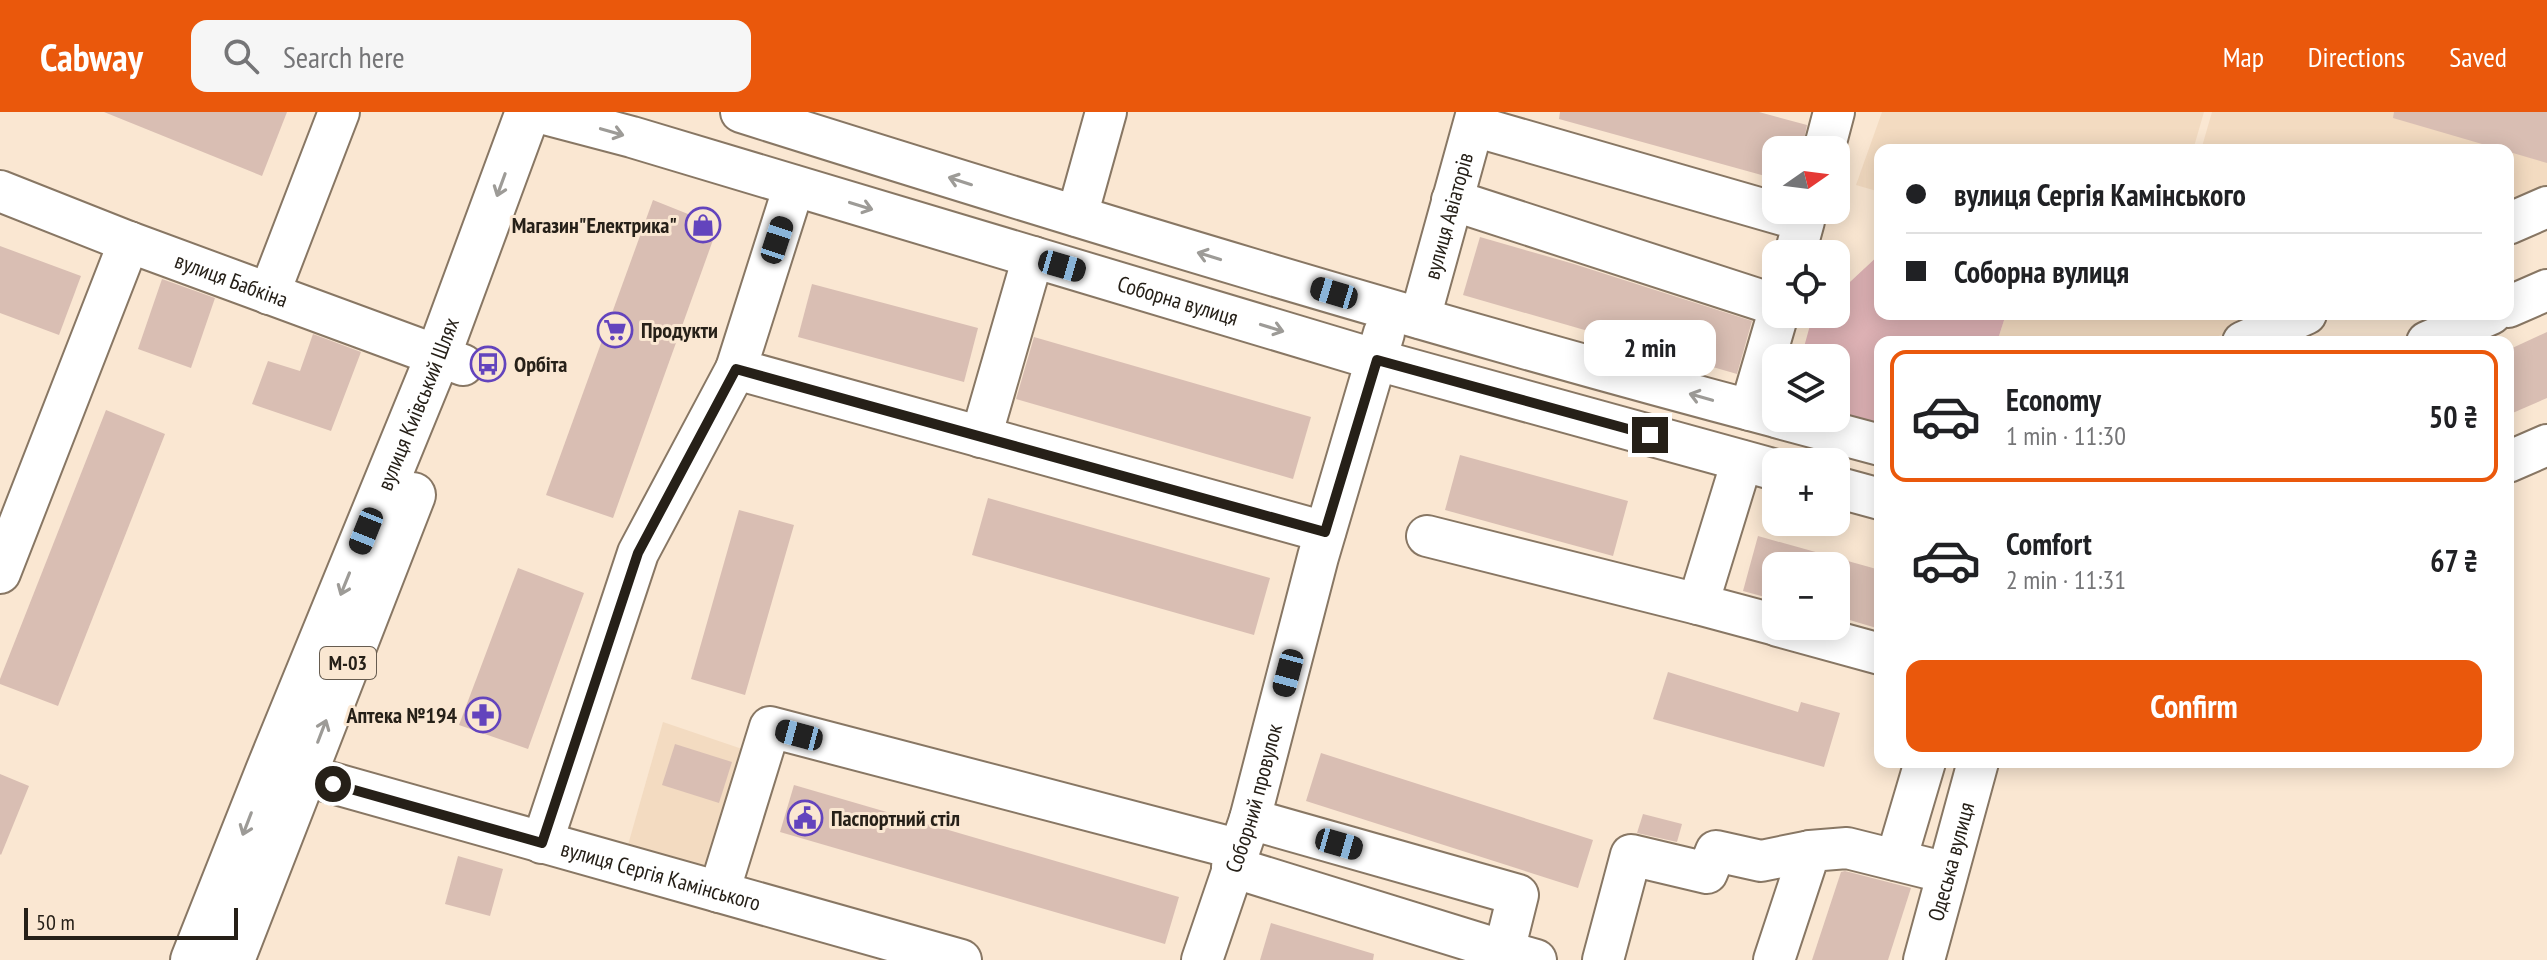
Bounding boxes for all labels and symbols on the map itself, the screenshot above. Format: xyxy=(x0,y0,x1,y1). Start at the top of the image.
one-way arrow xyxy=(599,125,625,140)
north arrow xyxy=(1762,136,1850,224)
street label: вулиця Авіаторів xyxy=(1417,149,1479,282)
one-way arrow xyxy=(493,172,507,197)
one-way arrow xyxy=(947,173,973,188)
one-way arrow xyxy=(848,199,874,214)
shop icon: Магазин"Електрика" xyxy=(684,206,722,244)
place label: Магазин"Електрика" xyxy=(512,211,677,239)
car xyxy=(758,213,796,267)
street label: вулиця Бабкіна xyxy=(171,246,292,313)
car xyxy=(1036,248,1088,284)
one-way arrow xyxy=(1196,248,1222,263)
street label: Соборна вулиця xyxy=(1114,269,1241,332)
car xyxy=(1308,275,1360,311)
supermarket icon: Продукти xyxy=(596,311,634,349)
street label: вулиця Київський Шлях xyxy=(371,314,465,494)
place label: Продукти xyxy=(641,316,718,344)
callout: 2 min xyxy=(1584,319,1716,375)
one-way arrow xyxy=(1258,321,1284,336)
bus stop icon: Орбіта xyxy=(469,345,507,383)
place label: Орбіта xyxy=(514,350,567,378)
one-way arrow xyxy=(1688,388,1714,403)
route end xyxy=(1632,417,1668,453)
car xyxy=(346,504,386,558)
one-way arrow xyxy=(336,571,351,596)
road number: М-03 xyxy=(320,647,376,679)
car xyxy=(1270,647,1306,699)
pharmacy icon: Аптека №194 xyxy=(464,696,502,734)
place label: Аптека №194 xyxy=(345,701,457,729)
car xyxy=(773,717,825,753)
one-way arrow xyxy=(316,719,330,744)
street label: Соборний провулок xyxy=(1219,720,1288,876)
route start xyxy=(315,766,351,802)
public building icon: Паспортний стіл xyxy=(786,799,824,837)
street label: Одеська вулиця xyxy=(1921,799,1980,924)
place label: Паспортний стіл xyxy=(831,804,960,832)
one-way arrow xyxy=(239,812,253,836)
car xyxy=(1313,826,1365,862)
street label: вулиця Сергія Камінського xyxy=(558,834,764,917)
scale bar xyxy=(24,904,238,940)

